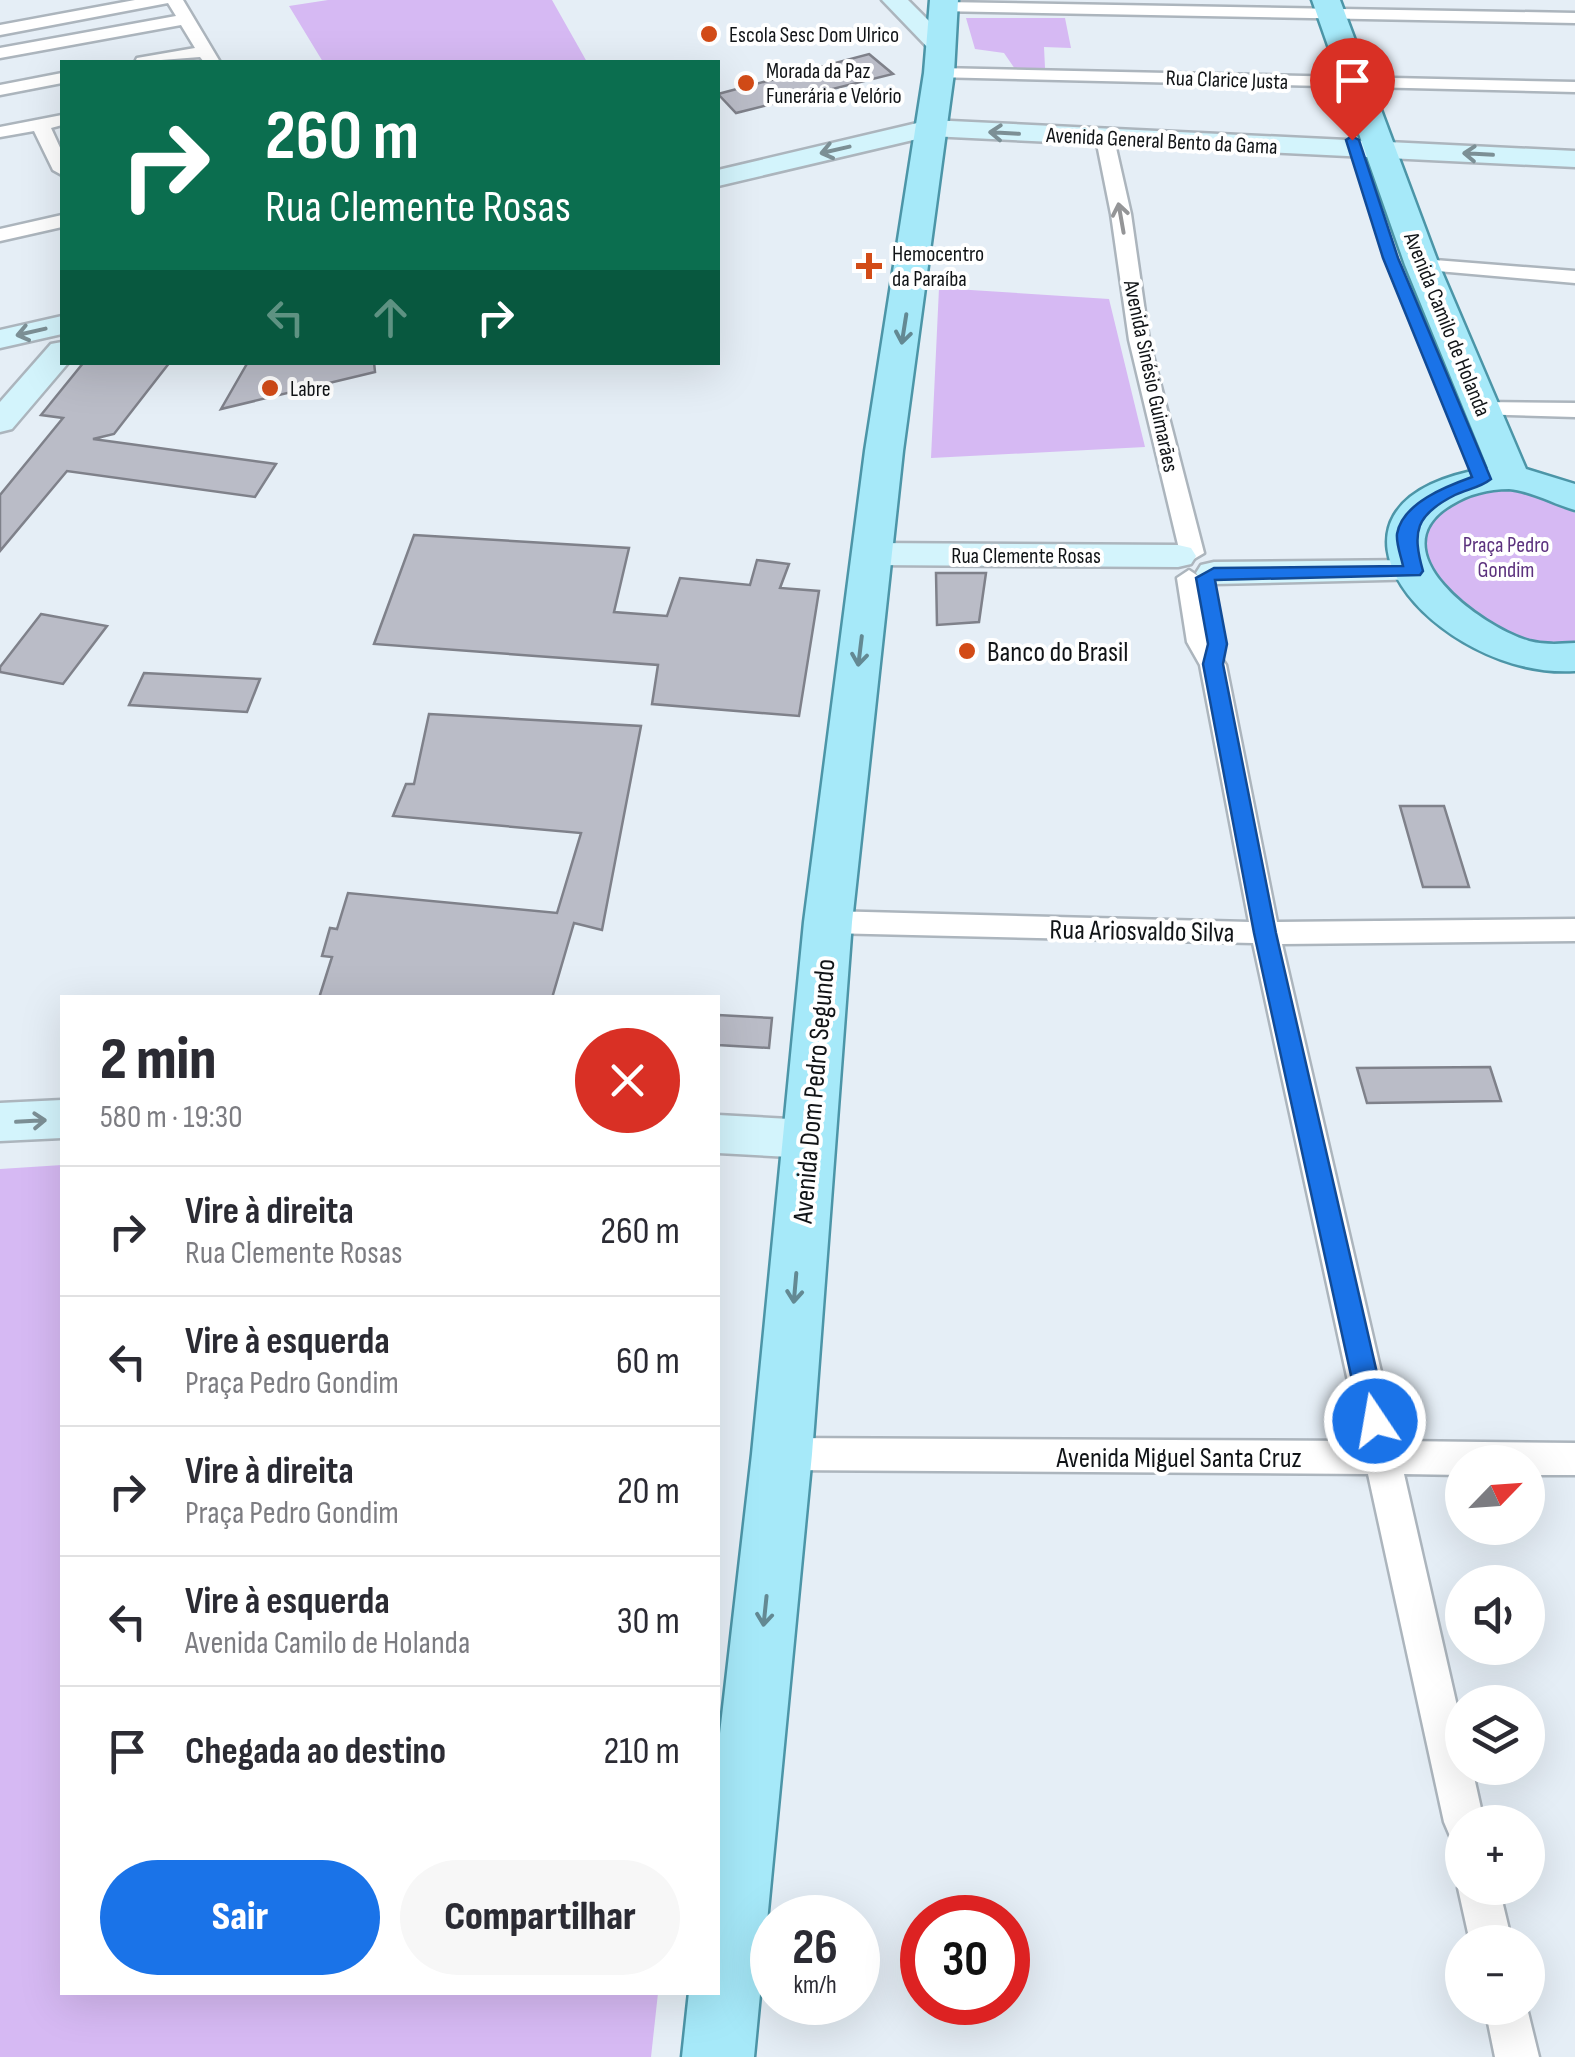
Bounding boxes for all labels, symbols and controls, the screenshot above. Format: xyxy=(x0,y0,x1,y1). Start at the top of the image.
place label: Escola Sesc Dom Ulrico xyxy=(729,22,899,49)
marker: Escola Sesc Dom Ulrico xyxy=(698,23,720,45)
pin xyxy=(1310,38,1395,141)
icon: arrive xyxy=(1325,53,1380,108)
place label: Morada da Paz Funerária e Velório xyxy=(766,58,902,110)
street label: Rua Clarice Justa xyxy=(1165,65,1289,96)
marker: Morada da Paz Funerária e Velório xyxy=(735,72,757,94)
text: 260 m xyxy=(265,95,419,179)
icon: right xyxy=(100,100,230,230)
street label: Avenida General Bento da Gama xyxy=(1045,122,1278,161)
one-way arrow xyxy=(988,123,1020,142)
one-way arrow xyxy=(820,142,852,160)
one-way arrow xyxy=(1462,145,1494,164)
text: Rua Clemente Rosas xyxy=(265,180,571,235)
one-way arrow xyxy=(1111,202,1130,235)
street label: Avenida Camilo de Holanda xyxy=(1397,228,1496,421)
place label: Hemocentro da Paraíba xyxy=(892,241,984,293)
marker: Hemocentro da Paraíba xyxy=(856,253,882,279)
street label: Avenida Sinésio Guimarães xyxy=(1117,277,1184,475)
icon: left xyxy=(258,290,313,345)
icon: ahead xyxy=(363,290,418,345)
icon: right xyxy=(468,290,523,345)
one-way arrow xyxy=(894,312,913,345)
one-way arrow xyxy=(16,324,48,342)
place label: Labre xyxy=(290,376,331,403)
marker: Labre xyxy=(259,377,281,399)
park label: Praça Pedro Gondim xyxy=(1463,532,1549,584)
street label: Rua Clemente Rosas xyxy=(951,543,1101,570)
one-way arrow xyxy=(850,634,869,667)
place label: Banco do Brasil xyxy=(987,636,1129,669)
marker: Banco do Brasil xyxy=(956,640,978,662)
street label: Rua Ariosvaldo Silva xyxy=(1049,913,1235,950)
street label: Avenida Dom Pedro Segundo xyxy=(786,958,842,1226)
text: 2 min xyxy=(100,1024,216,1096)
button: close xyxy=(575,1028,680,1133)
text: 580 m · 19:30 xyxy=(100,1098,242,1137)
one-way arrow xyxy=(15,1111,47,1130)
text: Vire à direita xyxy=(185,1189,354,1234)
icon: right xyxy=(100,1204,155,1259)
text: 260 m xyxy=(600,1209,680,1254)
text: Rua Clemente Rosas xyxy=(185,1234,403,1273)
one-way arrow xyxy=(786,1271,805,1303)
text: Vire à esquerda xyxy=(185,1319,390,1364)
icon: left xyxy=(100,1334,155,1389)
text: 60 m xyxy=(616,1339,680,1384)
text: Praça Pedro Gondim xyxy=(185,1364,399,1403)
position arrow xyxy=(1323,1369,1427,1473)
street label: Avenida Miguel Santa Cruz xyxy=(1055,1442,1302,1475)
north arrow xyxy=(1445,1445,1545,1545)
map controls xyxy=(1445,1445,1545,2025)
text: Vire à direita xyxy=(185,1449,354,1494)
icon: right xyxy=(100,1464,155,1519)
text: 20 m xyxy=(617,1469,680,1514)
text: Praça Pedro Gondim xyxy=(185,1494,399,1533)
button: sound xyxy=(1445,1565,1545,1665)
text: Vire à esquerda xyxy=(185,1579,390,1624)
icon: left xyxy=(100,1594,155,1649)
one-way arrow xyxy=(755,1595,774,1627)
text: 30 m xyxy=(617,1599,680,1644)
text: Avenida Camilo de Holanda xyxy=(185,1624,470,1663)
button: layers xyxy=(1445,1685,1545,1785)
icon: arrive xyxy=(100,1724,155,1779)
text: Chegada ao destino xyxy=(185,1729,446,1774)
text: 210 m xyxy=(604,1729,680,1774)
button: + xyxy=(1445,1805,1545,1905)
button: Sair xyxy=(100,1860,380,1975)
button: Compartilhar xyxy=(400,1860,680,1975)
speed limit sign: 30 xyxy=(900,1895,1030,2025)
text: 26 xyxy=(792,1918,838,1978)
button: − xyxy=(1445,1925,1545,2025)
text: km/h xyxy=(793,1970,837,2001)

